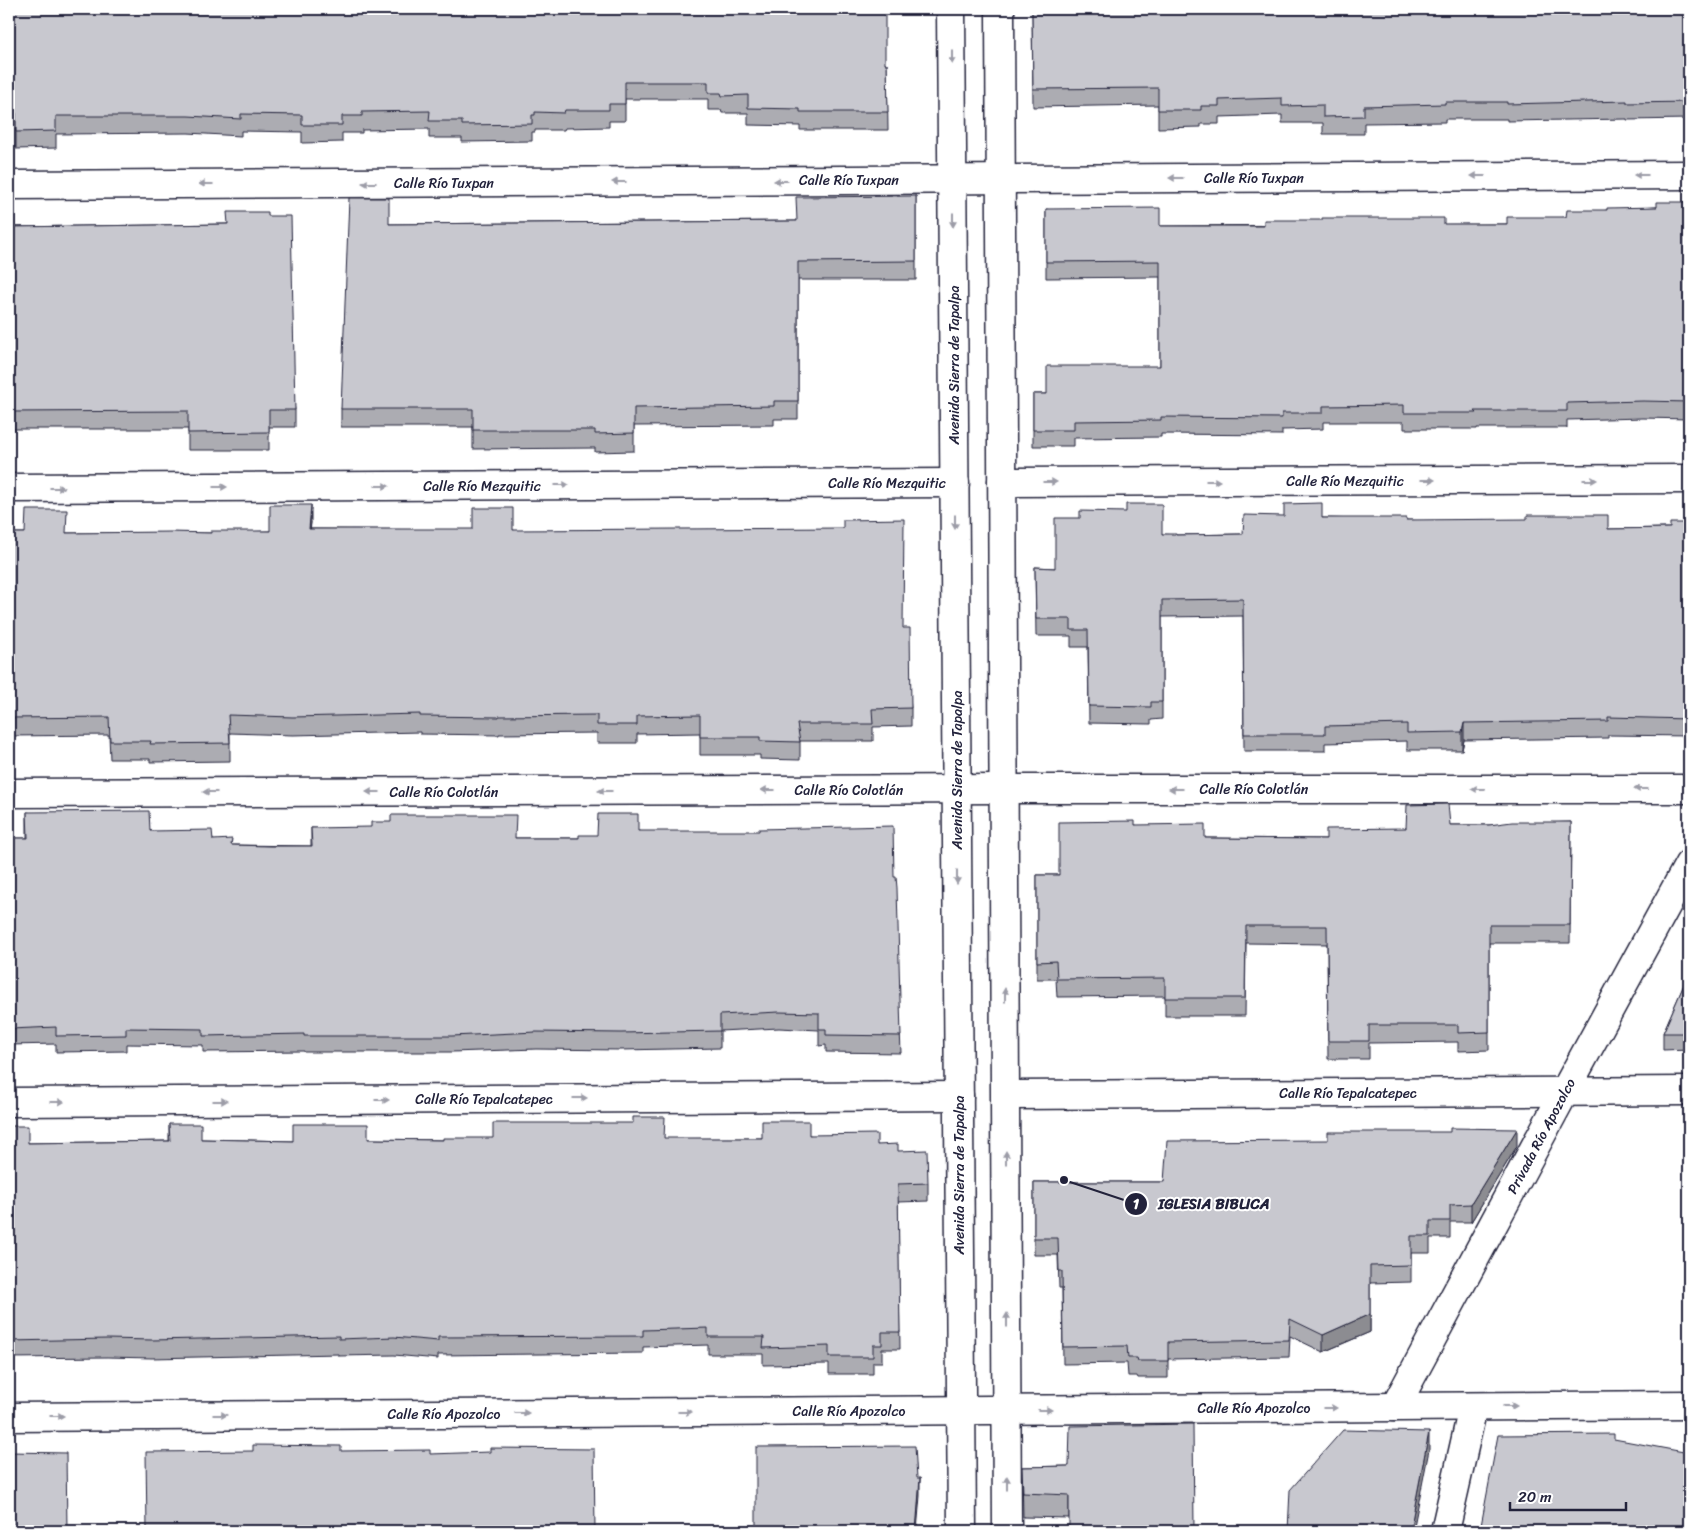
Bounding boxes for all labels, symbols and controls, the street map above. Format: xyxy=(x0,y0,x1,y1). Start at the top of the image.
one-way arrow xyxy=(948,50,956,66)
street label: Calle Río Tuxpan xyxy=(1204,166,1304,191)
street label: Calle Río Tuxpan xyxy=(799,168,899,193)
street label: Calle Río Tuxpan xyxy=(394,171,494,196)
one-way arrow xyxy=(1632,171,1648,179)
one-way arrow xyxy=(1470,172,1486,180)
one-way arrow xyxy=(1167,174,1183,182)
one-way arrow xyxy=(773,177,789,185)
one-way arrow xyxy=(611,178,627,186)
one-way arrow xyxy=(361,179,377,187)
one-way arrow xyxy=(198,180,214,188)
one-way arrow xyxy=(949,212,957,228)
street label: Avenida Sierra de Tapalpa xyxy=(942,286,967,445)
street label: Calle Río Mezquitic xyxy=(1286,469,1404,494)
street label: Calle Río Mezquitic xyxy=(828,471,946,496)
street label: Calle Río Mezquitic xyxy=(423,474,541,499)
one-way arrow xyxy=(1420,476,1436,484)
one-way arrow xyxy=(1583,476,1599,484)
one-way arrow xyxy=(1205,477,1221,485)
one-way arrow xyxy=(1043,478,1059,486)
one-way arrow xyxy=(555,481,571,489)
one-way arrow xyxy=(375,482,391,490)
one-way arrow xyxy=(212,483,228,491)
one-way arrow xyxy=(50,484,66,492)
one-way arrow xyxy=(951,515,959,531)
street label: Avenida Sierra de Tapalpa xyxy=(945,691,970,850)
street label: Calle Río Colotlán xyxy=(1200,777,1309,802)
street label: Calle Río Colotlán xyxy=(795,778,904,803)
street label: Calle Río Colotlán xyxy=(390,780,499,805)
one-way arrow xyxy=(1167,785,1183,793)
one-way arrow xyxy=(1470,785,1486,793)
one-way arrow xyxy=(1632,785,1648,793)
one-way arrow xyxy=(760,786,776,794)
one-way arrow xyxy=(597,787,613,795)
one-way arrow xyxy=(365,788,381,796)
one-way arrow xyxy=(202,789,218,797)
one-way arrow xyxy=(953,870,961,886)
one-way arrow xyxy=(1001,987,1009,1003)
street label: Privada Río Apozolco xyxy=(1500,1074,1583,1199)
street label: Calle Río Tepalcatepec xyxy=(1279,1081,1417,1106)
street label: Calle Río Tepalcatepec xyxy=(415,1087,553,1112)
one-way arrow xyxy=(572,1094,588,1102)
one-way arrow xyxy=(375,1096,391,1104)
street label: Avenida Sierra de Tapalpa xyxy=(947,1096,972,1255)
one-way arrow xyxy=(212,1097,228,1105)
one-way arrow xyxy=(50,1098,66,1106)
one-way arrow xyxy=(1002,1149,1010,1165)
callout: IGLESIA BIBLICA xyxy=(1123,1189,1281,1219)
text: 1 xyxy=(1133,1191,1140,1217)
text: IGLESIA BIBLICA xyxy=(1157,1191,1270,1217)
one-way arrow xyxy=(1003,1312,1011,1328)
street label: Calle Río Apozolco xyxy=(1198,1396,1311,1421)
street label: Calle Río Apozolco xyxy=(793,1399,906,1424)
street label: Calle Río Apozolco xyxy=(388,1402,501,1427)
one-way arrow xyxy=(1502,1402,1518,1410)
one-way arrow xyxy=(1322,1404,1338,1412)
one-way arrow xyxy=(1037,1405,1053,1413)
one-way arrow xyxy=(677,1408,693,1416)
one-way arrow xyxy=(515,1409,531,1417)
one-way arrow xyxy=(212,1411,228,1419)
one-way arrow xyxy=(50,1412,66,1420)
one-way arrow xyxy=(1003,1474,1011,1490)
scale bar xyxy=(1510,1480,1627,1512)
text: 20 m xyxy=(1518,1484,1552,1510)

